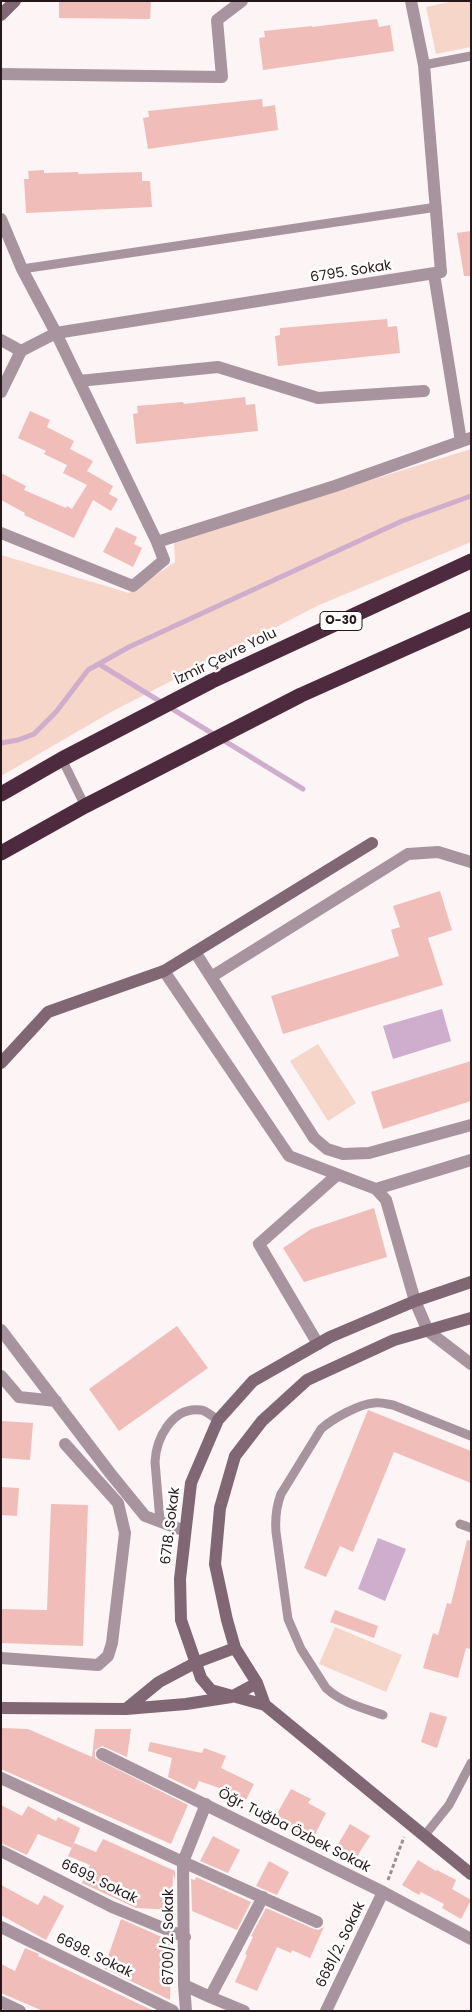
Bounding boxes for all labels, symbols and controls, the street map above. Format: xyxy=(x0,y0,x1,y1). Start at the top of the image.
street label: 6795. Sokak xyxy=(309,257,393,287)
road number: O-30 xyxy=(320,612,362,630)
street label: İzmir Çevre Yolu xyxy=(172,625,280,689)
street label: 6718. Sokak xyxy=(158,1486,184,1566)
street label: Öğr. Tuğba Özbek Sokak xyxy=(215,1785,373,1877)
street label: 6699. Sokak xyxy=(58,1856,140,1908)
street label: 6700/2. Sokak xyxy=(161,1889,177,1985)
street label: 6681/2. Sokak xyxy=(313,1899,369,1991)
street label: 6698. Sokak xyxy=(53,1930,135,1982)

